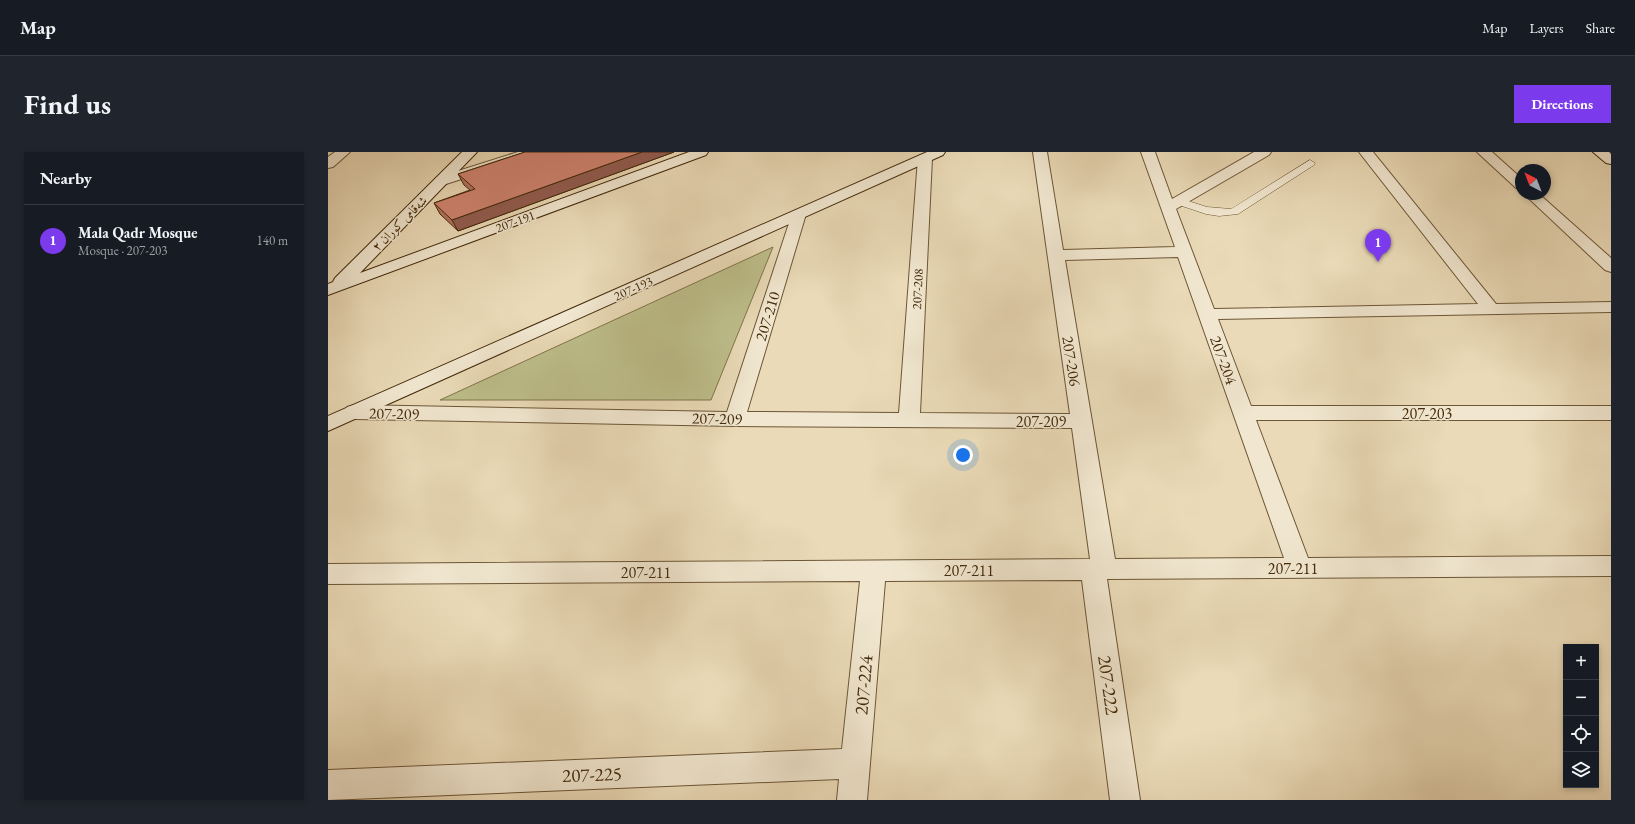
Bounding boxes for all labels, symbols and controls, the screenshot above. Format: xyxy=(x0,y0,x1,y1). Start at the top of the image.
text: Map xyxy=(20,15,56,40)
text: Map xyxy=(1482,19,1507,37)
text: Layers xyxy=(1529,19,1564,37)
text: Share xyxy=(1586,19,1615,37)
button: Directions xyxy=(1514,85,1611,123)
text: Find us xyxy=(24,86,111,122)
north arrow xyxy=(1515,164,1551,200)
text: Nearby xyxy=(40,167,92,189)
street label: شەقامی کوران ٢ xyxy=(368,192,431,255)
street label: 207-191 xyxy=(493,206,537,236)
text: Mala Qadr Mosque xyxy=(78,223,197,242)
pin: 1 xyxy=(1365,229,1391,262)
text: 1 xyxy=(50,232,56,249)
text: 140 m xyxy=(257,232,288,249)
text: Mosque · 207-203 xyxy=(78,242,168,259)
street label: 207-208 xyxy=(908,268,927,310)
street label: 207-193 xyxy=(611,272,655,305)
street label: 207-210 xyxy=(750,289,785,343)
street label: 207-204 xyxy=(1205,333,1242,388)
street label: 207-206 xyxy=(1057,335,1086,388)
street label: 207-209 xyxy=(369,403,420,424)
street label: 207-203 xyxy=(1402,403,1453,424)
street label: 207-209 xyxy=(692,408,743,429)
street label: 207-209 xyxy=(1016,411,1067,432)
your location xyxy=(953,445,973,465)
street label: 207-211 xyxy=(1268,558,1318,579)
street label: 207-211 xyxy=(944,560,994,581)
street label: 207-211 xyxy=(621,562,671,583)
map controls xyxy=(1563,644,1599,788)
button: + xyxy=(1563,644,1599,680)
street label: 207-224 xyxy=(848,653,879,716)
street label: 207-222 xyxy=(1092,654,1125,716)
button: − xyxy=(1563,680,1599,716)
button: locate xyxy=(1563,716,1599,752)
button: layers xyxy=(1563,752,1599,788)
street label: 207-225 xyxy=(562,761,622,788)

